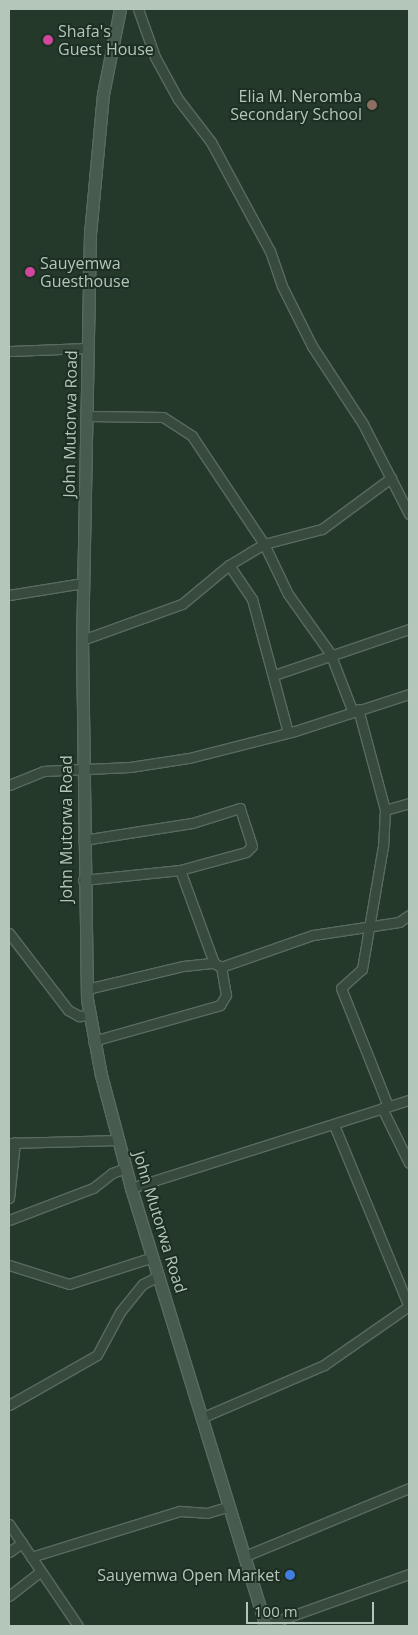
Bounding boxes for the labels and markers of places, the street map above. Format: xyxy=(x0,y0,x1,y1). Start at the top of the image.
place label: Shafa's Guest House xyxy=(58,21,154,59)
marker: Shafa's Guest House xyxy=(42,34,54,46)
place label: Elia M. Neromba Secondary School xyxy=(230,86,362,124)
marker: Elia M. Neromba Secondary School xyxy=(366,99,378,111)
place label: Sauyemwa Guesthouse xyxy=(40,253,130,291)
marker: Sauyemwa Guesthouse xyxy=(24,266,36,278)
place label: Sauyemwa Open Market xyxy=(97,1565,280,1585)
marker: Sauyemwa Open Market xyxy=(284,1569,296,1581)

